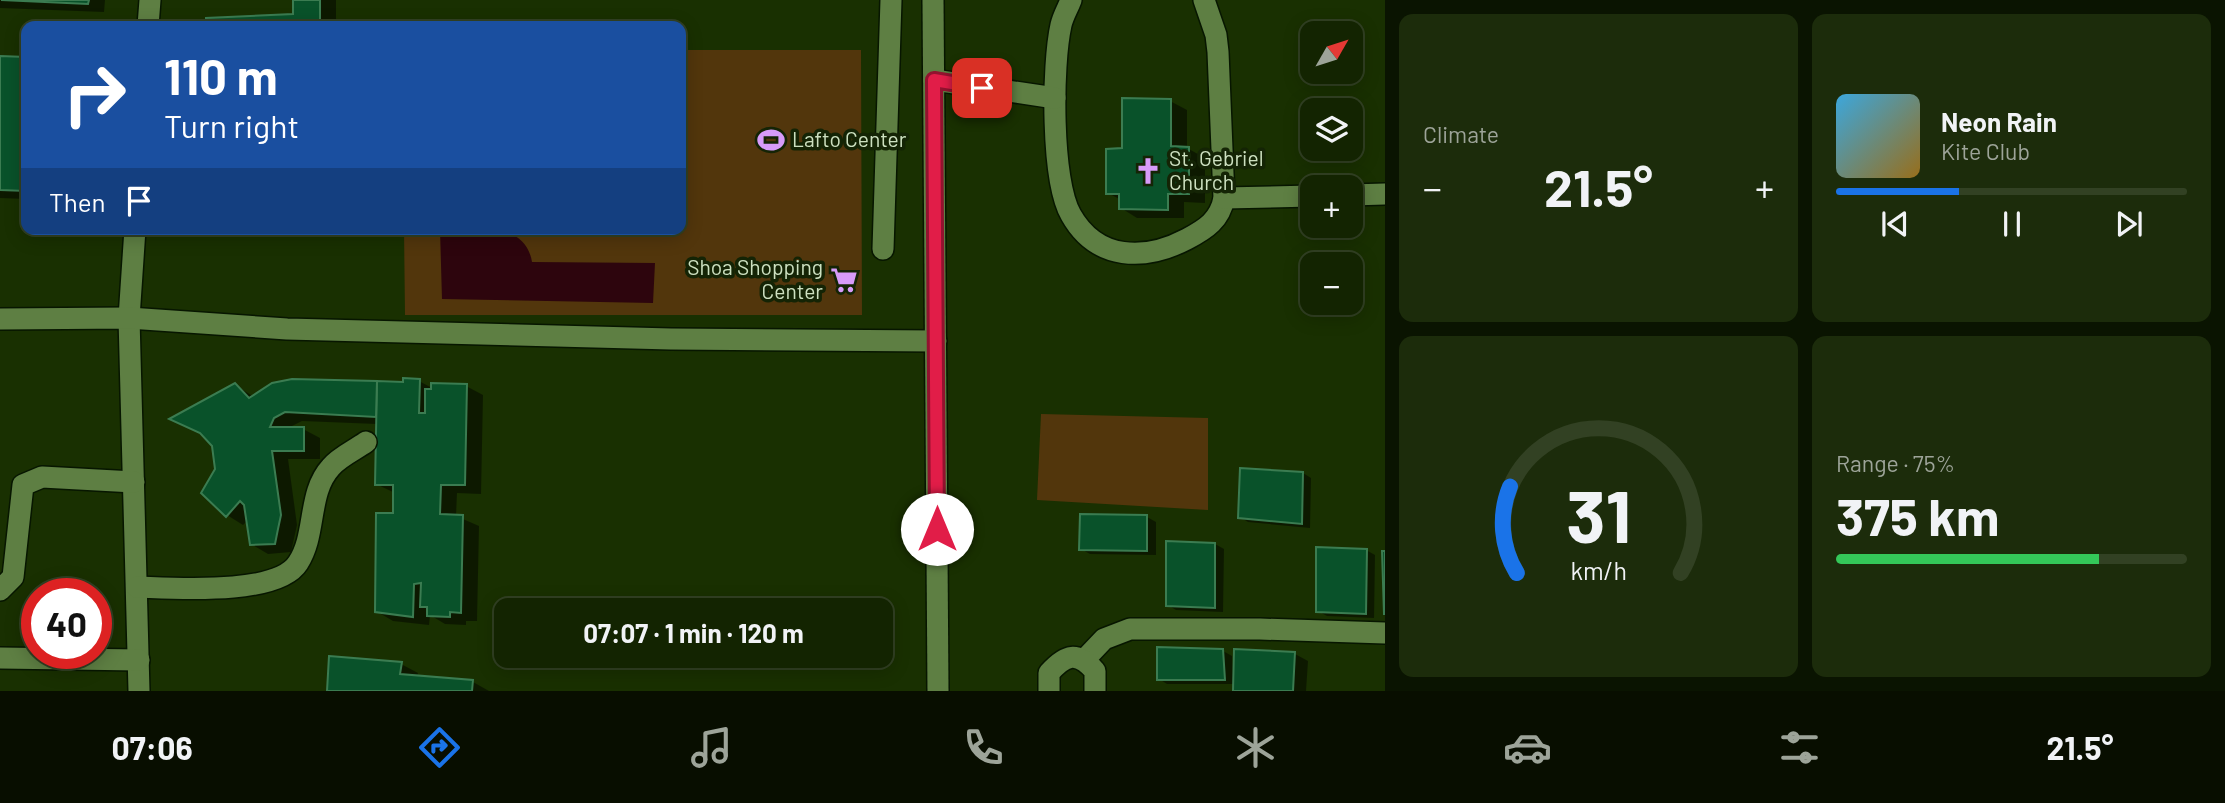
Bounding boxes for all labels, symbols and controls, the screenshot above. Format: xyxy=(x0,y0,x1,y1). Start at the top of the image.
north arrow xyxy=(1300,21,1363,84)
map controls xyxy=(1300,21,1363,315)
text: 110 m xyxy=(164,46,278,105)
icon: right xyxy=(49,49,140,140)
pin xyxy=(952,58,1012,118)
icon: arrive xyxy=(963,69,1001,107)
button: layers xyxy=(1300,98,1363,161)
text: Turn right xyxy=(164,106,299,144)
text: Neon Rain xyxy=(1941,106,2057,137)
text: Climate xyxy=(1423,120,1499,148)
sports icon: Lafto Center xyxy=(756,125,786,155)
place label: Lafto Center xyxy=(792,126,907,151)
text: Kite Club xyxy=(1941,137,2030,165)
place label: St. Gebriel Church xyxy=(1169,145,1263,194)
text: 21.5° xyxy=(1544,155,1653,217)
church icon: St. Gebriel Church xyxy=(1133,156,1163,186)
text: − xyxy=(1423,164,1442,210)
text: + xyxy=(1755,164,1774,210)
button: + xyxy=(1300,175,1363,238)
icon: arrive xyxy=(120,182,158,220)
text: Then xyxy=(49,186,106,217)
icon: previous xyxy=(1876,205,1914,243)
icon: pause xyxy=(1993,205,2031,243)
icon: next xyxy=(2110,205,2148,243)
button: − xyxy=(1300,252,1363,315)
place label: Shoa Shopping Center xyxy=(687,254,823,303)
supermarket icon: Shoa Shopping Center xyxy=(829,265,859,295)
text: Range · 75% xyxy=(1836,449,1955,477)
text: 31 xyxy=(1566,470,1631,558)
text: 375 km xyxy=(1836,484,1999,546)
position arrow xyxy=(900,492,974,566)
text: km/h xyxy=(1570,554,1627,584)
speed limit sign: 40 xyxy=(21,578,112,669)
text: 07:07 · 1 min · 120 m xyxy=(583,617,804,648)
icon: directions xyxy=(415,723,464,772)
icon: music xyxy=(687,723,736,772)
icon: phone xyxy=(959,723,1008,772)
icon: climate xyxy=(1231,723,1280,772)
icon: car xyxy=(1503,723,1552,772)
icon: filters xyxy=(1775,723,1824,772)
text: 07:06 xyxy=(111,728,193,766)
text: 21.5° xyxy=(2047,728,2114,766)

